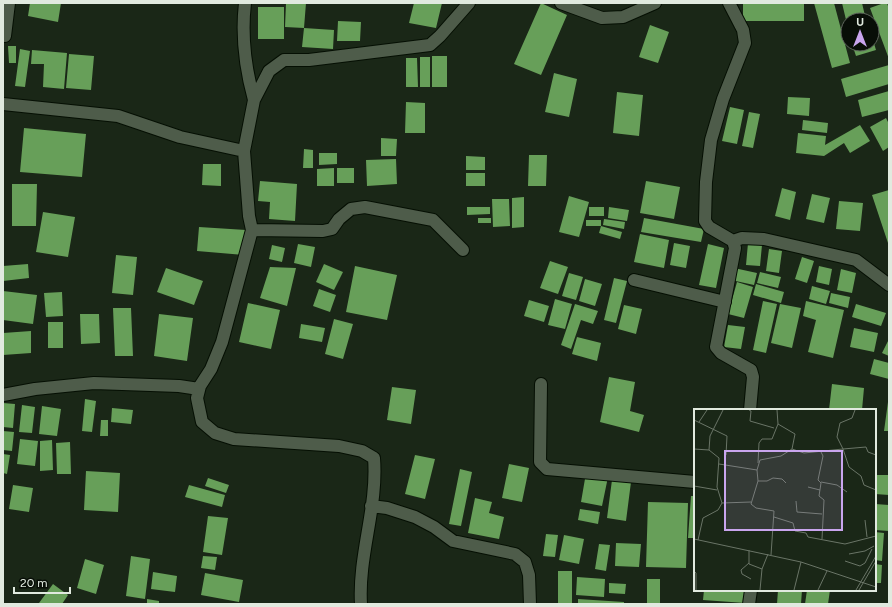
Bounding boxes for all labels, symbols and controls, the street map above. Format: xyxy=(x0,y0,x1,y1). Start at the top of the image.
north arrow xyxy=(840,12,880,52)
text: U xyxy=(856,16,864,29)
inset map xyxy=(694,409,876,591)
scale bar xyxy=(14,569,70,595)
text: 20 m xyxy=(20,576,48,590)

